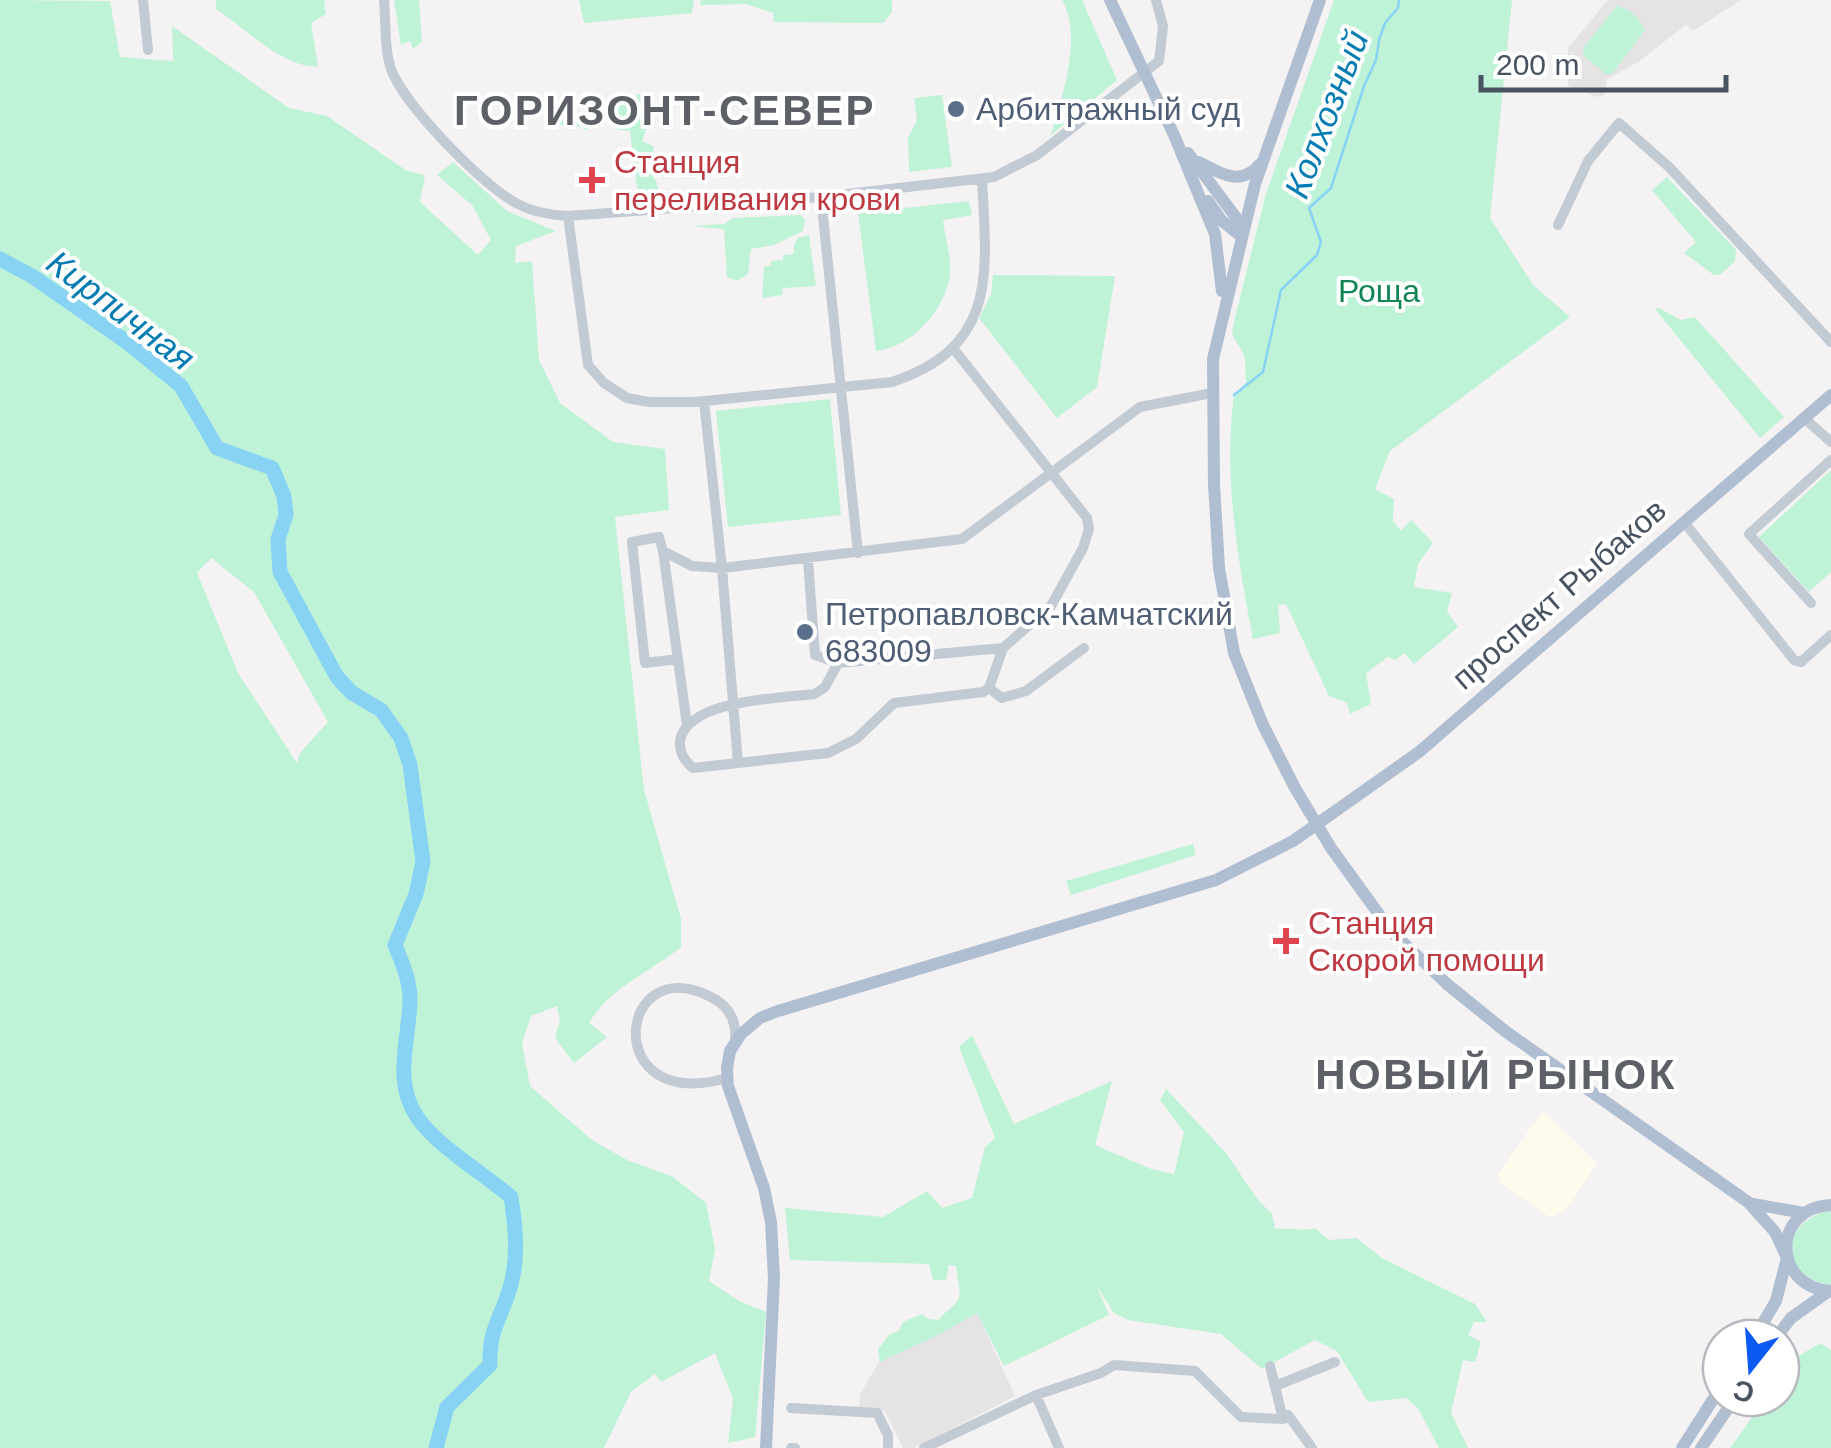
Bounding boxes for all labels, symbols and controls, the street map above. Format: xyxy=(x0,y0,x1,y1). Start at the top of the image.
water label: Колхозный xyxy=(1276,25,1376,203)
scale bar xyxy=(1481,30,1726,92)
text: 200 m xyxy=(1496,48,1579,81)
district label: ГОРИЗОНТ-СЕВЕР xyxy=(454,87,876,134)
place label: Арбитражный суд xyxy=(976,91,1240,127)
marker: Арбитражный суд xyxy=(945,98,967,120)
place label: Станция переливания крови xyxy=(614,144,901,217)
marker: Станция переливания крови xyxy=(579,167,605,193)
water label: Кирпичная xyxy=(40,242,202,378)
park label: Роща xyxy=(1338,273,1420,309)
street label: проспект Рыбаков xyxy=(1445,492,1673,696)
place label: Петропавловск-Камчатский 683009 xyxy=(825,596,1233,669)
marker: Петропавловск-Камчатский 683009 xyxy=(794,621,816,643)
place label: Станция Скорой помощи xyxy=(1308,905,1545,978)
marker: Станция Скорой помощи xyxy=(1273,928,1299,954)
district label: НОВЫЙ РЫНОК xyxy=(1315,1050,1677,1098)
north arrow xyxy=(1701,1318,1801,1418)
text: С xyxy=(1730,1374,1758,1409)

